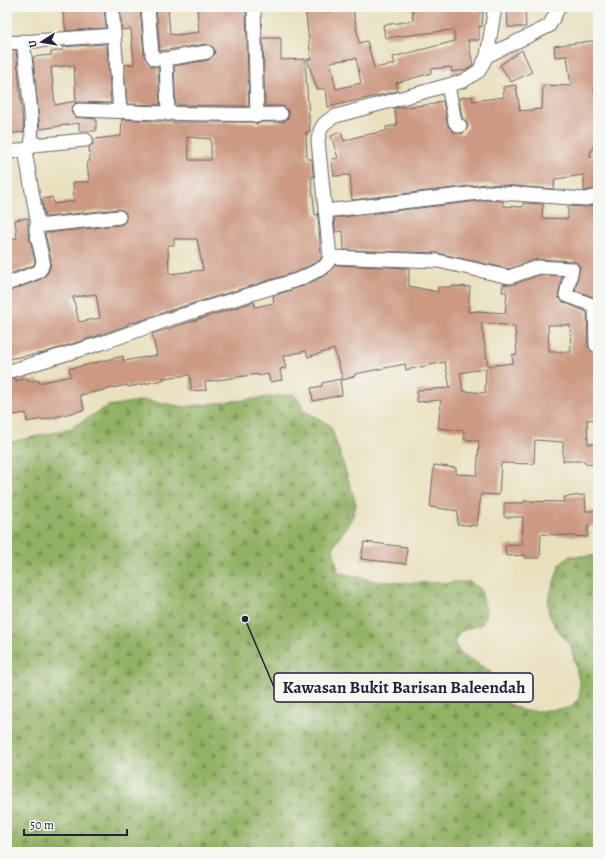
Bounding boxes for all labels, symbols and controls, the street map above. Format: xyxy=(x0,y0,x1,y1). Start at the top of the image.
north arrow xyxy=(22,22,62,62)
text: U xyxy=(24,38,41,49)
callout: Kawasan Bukit Barisan Baleendah xyxy=(274,673,533,702)
text: Kawasan Bukit Barisan Baleendah xyxy=(282,676,526,699)
scale bar xyxy=(24,811,127,837)
text: 50 m xyxy=(30,817,54,833)

